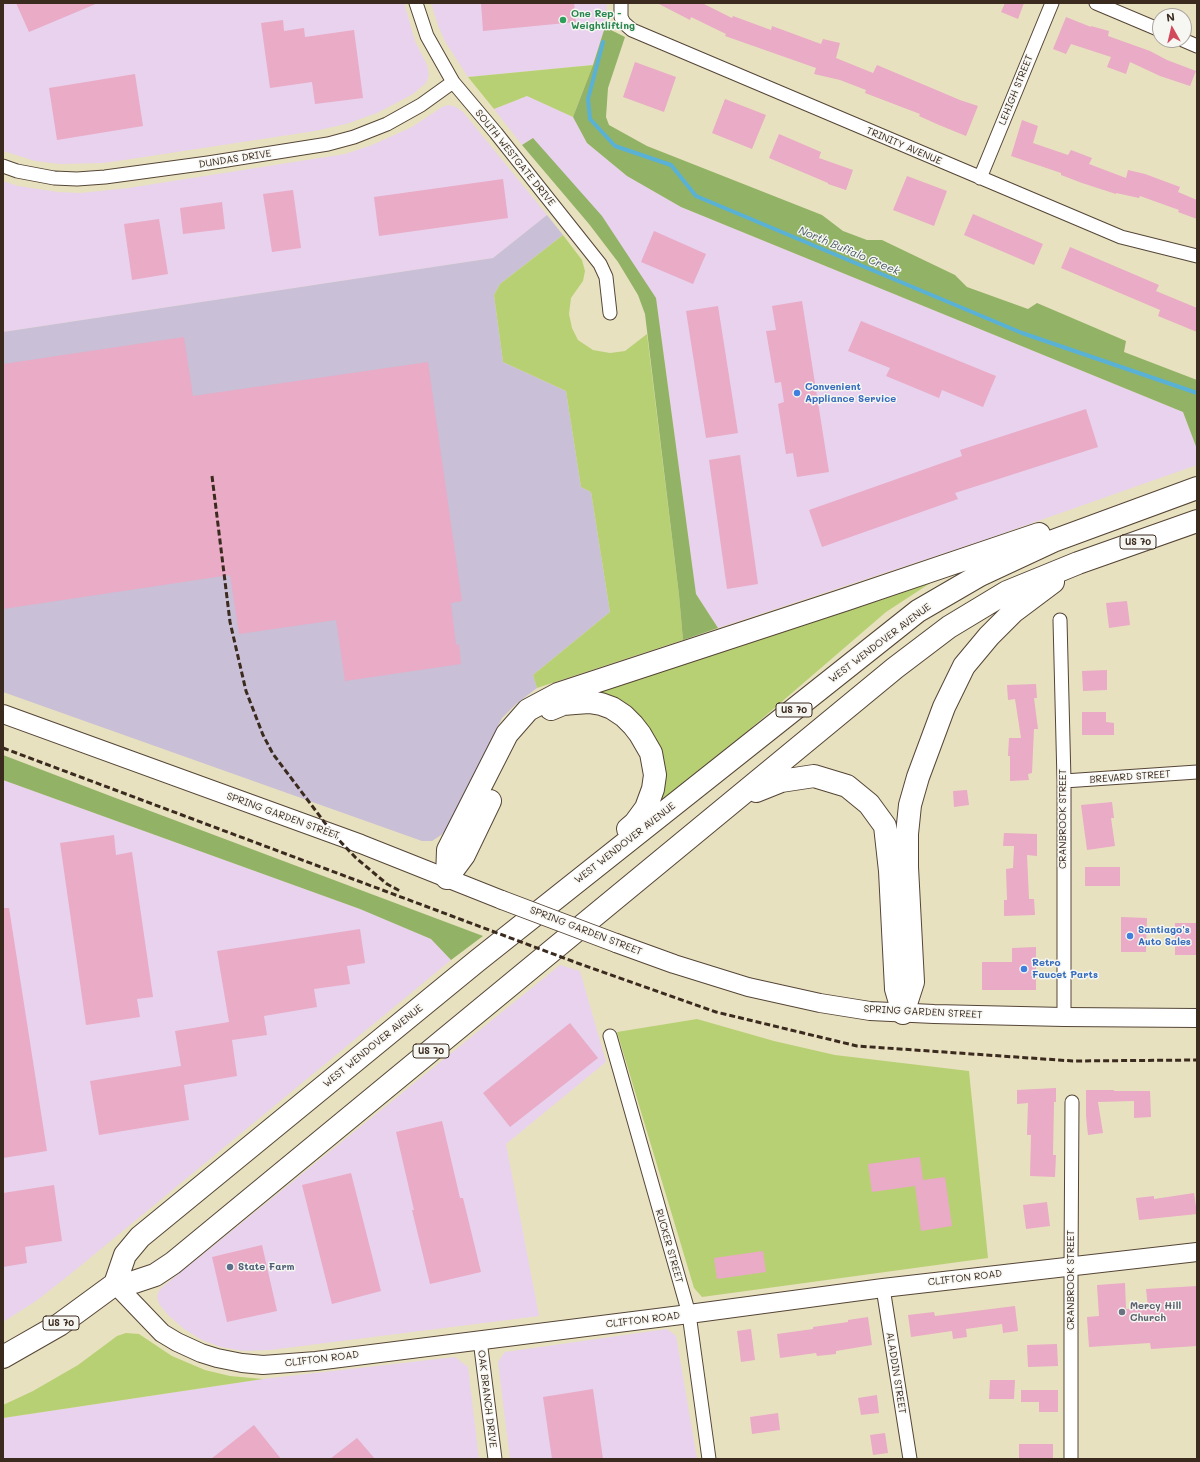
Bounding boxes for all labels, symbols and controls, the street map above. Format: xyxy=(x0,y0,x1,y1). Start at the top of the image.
place label: One Rep - Weightlifting xyxy=(571,8,635,32)
north arrow xyxy=(1152,8,1192,48)
text: N xyxy=(1165,9,1176,25)
marker: One Rep - Weightlifting xyxy=(558,15,568,25)
street label: LEHIGH STREET xyxy=(996,53,1036,127)
street label: SOUTH WESTGATE DRIVE xyxy=(472,107,558,209)
street label: TRINITY AVENUE xyxy=(864,125,944,167)
street label: DUNDAS DRIVE xyxy=(198,147,272,171)
water label: North Buffalo Creek xyxy=(796,224,902,278)
place label: Convenient Appliance Service xyxy=(805,381,896,404)
marker: Convenient Appliance Service xyxy=(792,388,802,398)
road number: US 70 xyxy=(1120,535,1156,549)
street label: WEST WENDOVER AVENUE xyxy=(827,601,933,685)
road number: US 70 xyxy=(776,703,812,717)
street label: BREVARD STREET xyxy=(1089,768,1171,786)
street label: CRANBROOK STREET xyxy=(1057,769,1069,869)
street label: SPRING GARDEN STREET xyxy=(225,790,341,842)
street label: WEST WENDOVER AVENUE xyxy=(572,800,678,886)
street label: SPRING GARDEN STREET xyxy=(528,904,644,958)
place label: Santiago's Auto Sales xyxy=(1138,924,1191,948)
marker: Santiago's Auto Sales xyxy=(1125,931,1135,941)
place label: Retro Faucet Parts xyxy=(1032,957,1098,980)
marker: Retro Faucet Parts xyxy=(1019,964,1029,974)
street label: WEST WENDOVER AVENUE xyxy=(321,1002,425,1090)
street label: SPRING GARDEN STREET xyxy=(863,1003,983,1021)
road number: US 70 xyxy=(413,1044,449,1058)
street label: RUCKER STREET xyxy=(653,1208,685,1284)
street label: CRANBROOK STREET xyxy=(1065,1230,1077,1330)
place label: State Farm xyxy=(238,1261,295,1273)
marker: State Farm xyxy=(225,1262,235,1272)
street label: CLIFTON ROAD xyxy=(927,1268,1003,1288)
place label: Mercy Hill Church xyxy=(1130,1300,1181,1324)
marker: Mercy Hill Church xyxy=(1117,1307,1127,1317)
street label: CLIFTON ROAD xyxy=(605,1310,681,1330)
road number: US 70 xyxy=(43,1316,79,1330)
street label: ALADDIN STREET xyxy=(884,1331,908,1415)
street label: CLIFTON ROAD xyxy=(284,1349,360,1369)
street label: OAK BRANCH DRIVE xyxy=(475,1349,499,1449)

